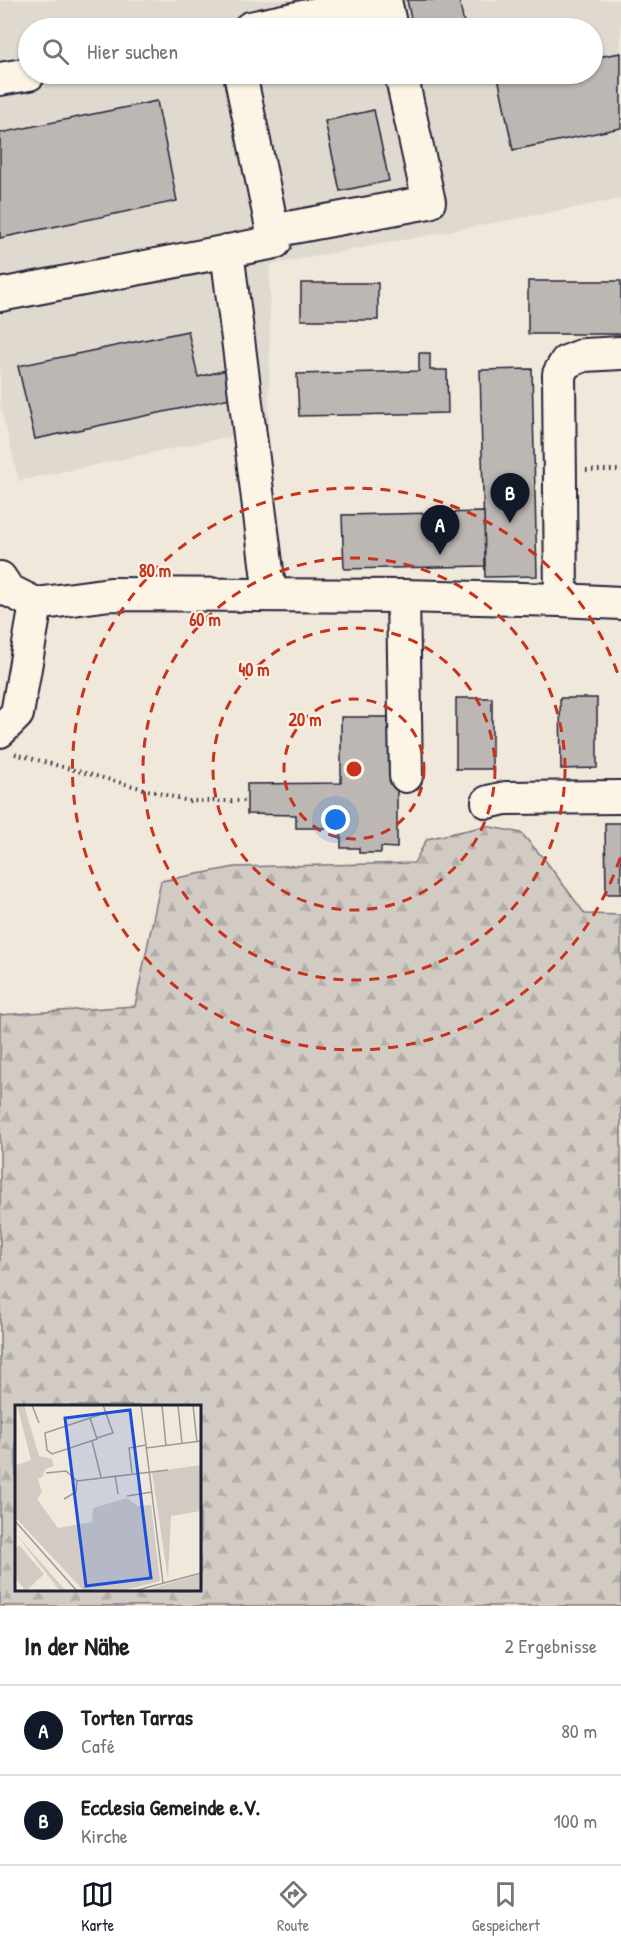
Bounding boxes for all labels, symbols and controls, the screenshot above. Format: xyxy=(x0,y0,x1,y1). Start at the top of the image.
search box xyxy=(18,18,603,84)
icon: search xyxy=(39,35,72,68)
text: Hier suchen xyxy=(87,36,178,66)
pin: B xyxy=(490,474,530,523)
pin: A xyxy=(420,506,460,555)
text: 80 m xyxy=(139,558,171,583)
text: 60 m xyxy=(189,607,221,632)
text: 40 m xyxy=(238,657,270,682)
text: 20 m xyxy=(289,707,321,732)
centre of rings xyxy=(344,759,364,779)
your location xyxy=(321,805,350,834)
inset map xyxy=(15,1405,201,1591)
text: In der Nähe xyxy=(24,1628,130,1663)
text: 2 Ergebnisse xyxy=(505,1632,597,1659)
text: Torten Tarras xyxy=(81,1702,193,1732)
text: A xyxy=(39,1717,48,1744)
text: 80 m xyxy=(561,1717,597,1744)
text: Café xyxy=(81,1732,115,1759)
text: Ecclesia Gemeinde e.V. xyxy=(81,1792,260,1822)
text: B xyxy=(38,1807,49,1834)
text: 100 m xyxy=(554,1807,597,1834)
text: Kirche xyxy=(81,1822,128,1849)
tab: Karte xyxy=(81,1878,114,1936)
tab: Route xyxy=(277,1878,310,1936)
tab: Gespeichert xyxy=(472,1878,540,1936)

